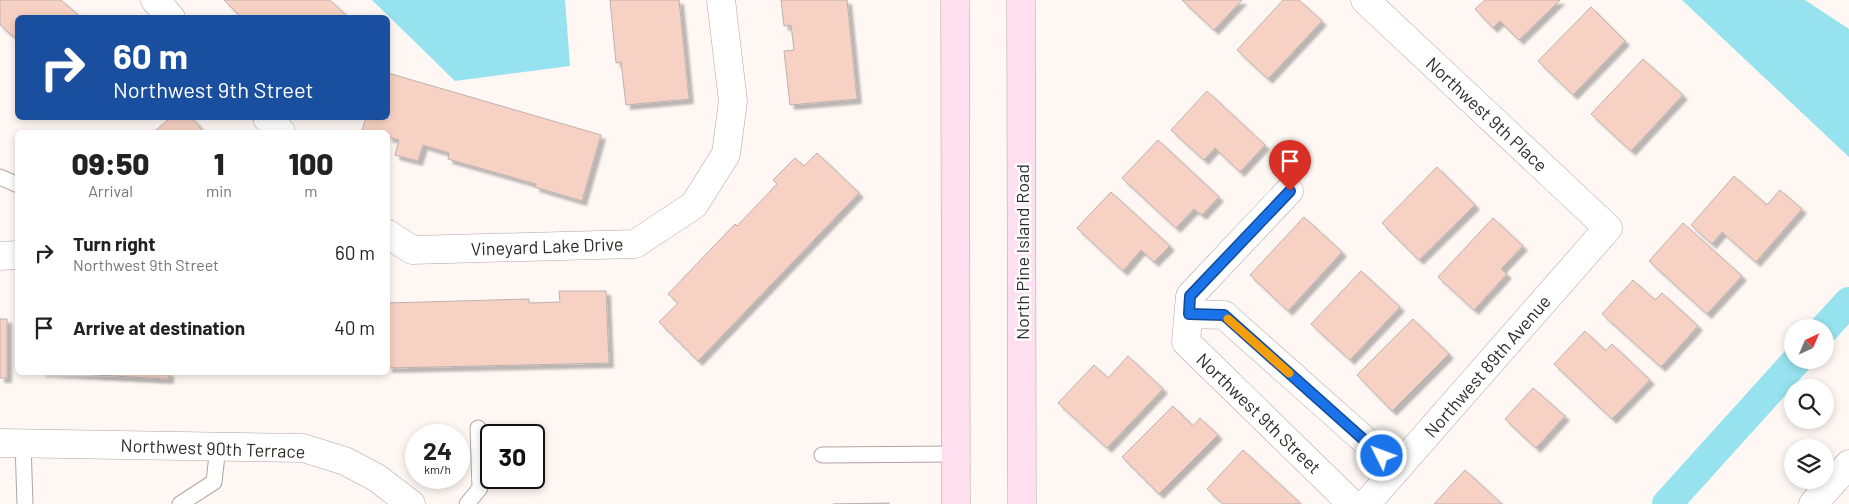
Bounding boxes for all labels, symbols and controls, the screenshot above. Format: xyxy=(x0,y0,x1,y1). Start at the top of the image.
text: 60 m xyxy=(113,34,188,76)
icon: right xyxy=(30,35,95,100)
street label: Northwest 9th Place xyxy=(1422,52,1552,176)
text: Northwest 9th Street xyxy=(113,76,314,102)
pin xyxy=(1269,140,1311,191)
text: 09:50 xyxy=(72,145,149,181)
text: 1 xyxy=(214,145,224,181)
text: 100 xyxy=(289,145,333,181)
icon: arrive xyxy=(1276,147,1304,175)
street label: North Pine Island Road xyxy=(1011,164,1033,340)
text: Arrival xyxy=(88,181,133,200)
text: min xyxy=(206,181,232,200)
text: m xyxy=(304,181,318,200)
text: Turn right xyxy=(73,232,155,255)
street label: Vineyard Lake Drive xyxy=(470,232,624,260)
icon: right xyxy=(30,239,58,267)
text: 60 m xyxy=(335,241,375,264)
text: Northwest 9th Street xyxy=(73,255,219,274)
street label: Northwest 89th Avenue xyxy=(1419,290,1555,442)
icon: arrive xyxy=(30,314,58,342)
text: Arrive at destination xyxy=(73,316,245,339)
text: 40 m xyxy=(334,316,375,339)
north arrow xyxy=(1784,319,1834,369)
map controls xyxy=(1784,319,1834,489)
street label: Northwest 9th Street xyxy=(1192,348,1326,478)
button: search xyxy=(1784,379,1834,429)
speed limit sign: 30 xyxy=(480,424,545,489)
position arrow xyxy=(1355,429,1407,481)
street label: Northwest 90th Terrace xyxy=(120,434,306,462)
text: 24 xyxy=(423,435,452,465)
button: layers xyxy=(1784,439,1834,489)
text: km/h xyxy=(424,462,451,476)

